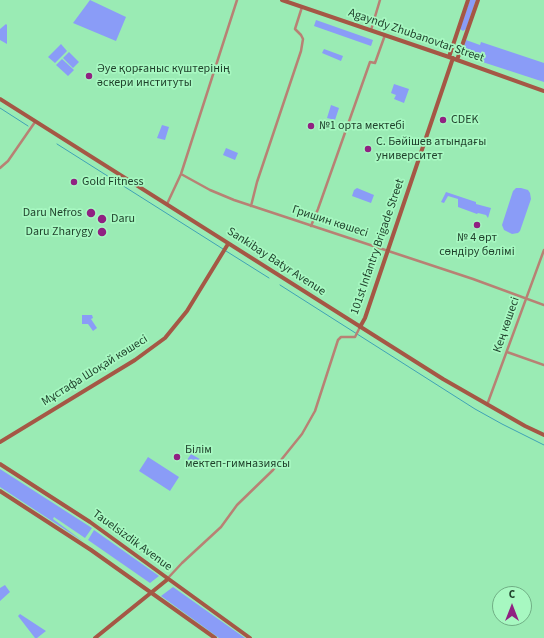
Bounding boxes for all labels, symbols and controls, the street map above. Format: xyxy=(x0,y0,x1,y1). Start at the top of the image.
street label: Agayndy Zhubanovtar Street xyxy=(346,6,486,66)
place label: Әуе қорғаныс күштерінің әскери институты xyxy=(97,62,230,90)
marker: Әуе қорғаныс күштерінің әскери институты xyxy=(84,71,94,81)
place label: CDEK xyxy=(451,113,479,127)
marker: CDEK xyxy=(438,115,448,125)
place label: №1 орта мектебі xyxy=(319,119,405,133)
marker: №1 орта мектебі xyxy=(306,121,316,131)
place label: С. Бәйішев атындағы университет xyxy=(376,135,486,163)
marker: С. Бәйішев атындағы университет xyxy=(363,144,373,154)
place label: Gold Fitness xyxy=(82,175,144,189)
marker: Gold Fitness xyxy=(69,177,79,187)
street label: 101st Infantry Brigade Street xyxy=(348,177,408,317)
street label: Гришин көшесі xyxy=(290,203,370,241)
place label: Daru Nefros xyxy=(23,206,82,220)
marker: Daru Nefros xyxy=(85,207,97,219)
place label: Daru xyxy=(111,212,135,226)
marker: Daru xyxy=(96,213,108,225)
marker: № 4 өрт сөндіру бөлімі xyxy=(472,220,482,230)
place label: Daru Zharygy xyxy=(26,225,93,239)
street label: Sankibay Batyr Avenue xyxy=(224,225,328,299)
marker: Daru Zharygy xyxy=(96,226,108,238)
place label: № 4 өрт сөндіру бөлімі xyxy=(439,231,515,259)
street label: Кең көшесі xyxy=(491,295,523,355)
street label: Мұстафа Шоқай көшесі xyxy=(39,332,151,410)
place label: Білім мектеп-гимназиясы xyxy=(185,443,290,471)
marker: Білім мектеп-гимназиясы xyxy=(172,452,182,462)
street label: Tauelsizdik Avenue xyxy=(89,507,175,575)
north arrow xyxy=(492,586,532,626)
text: С xyxy=(509,587,515,602)

